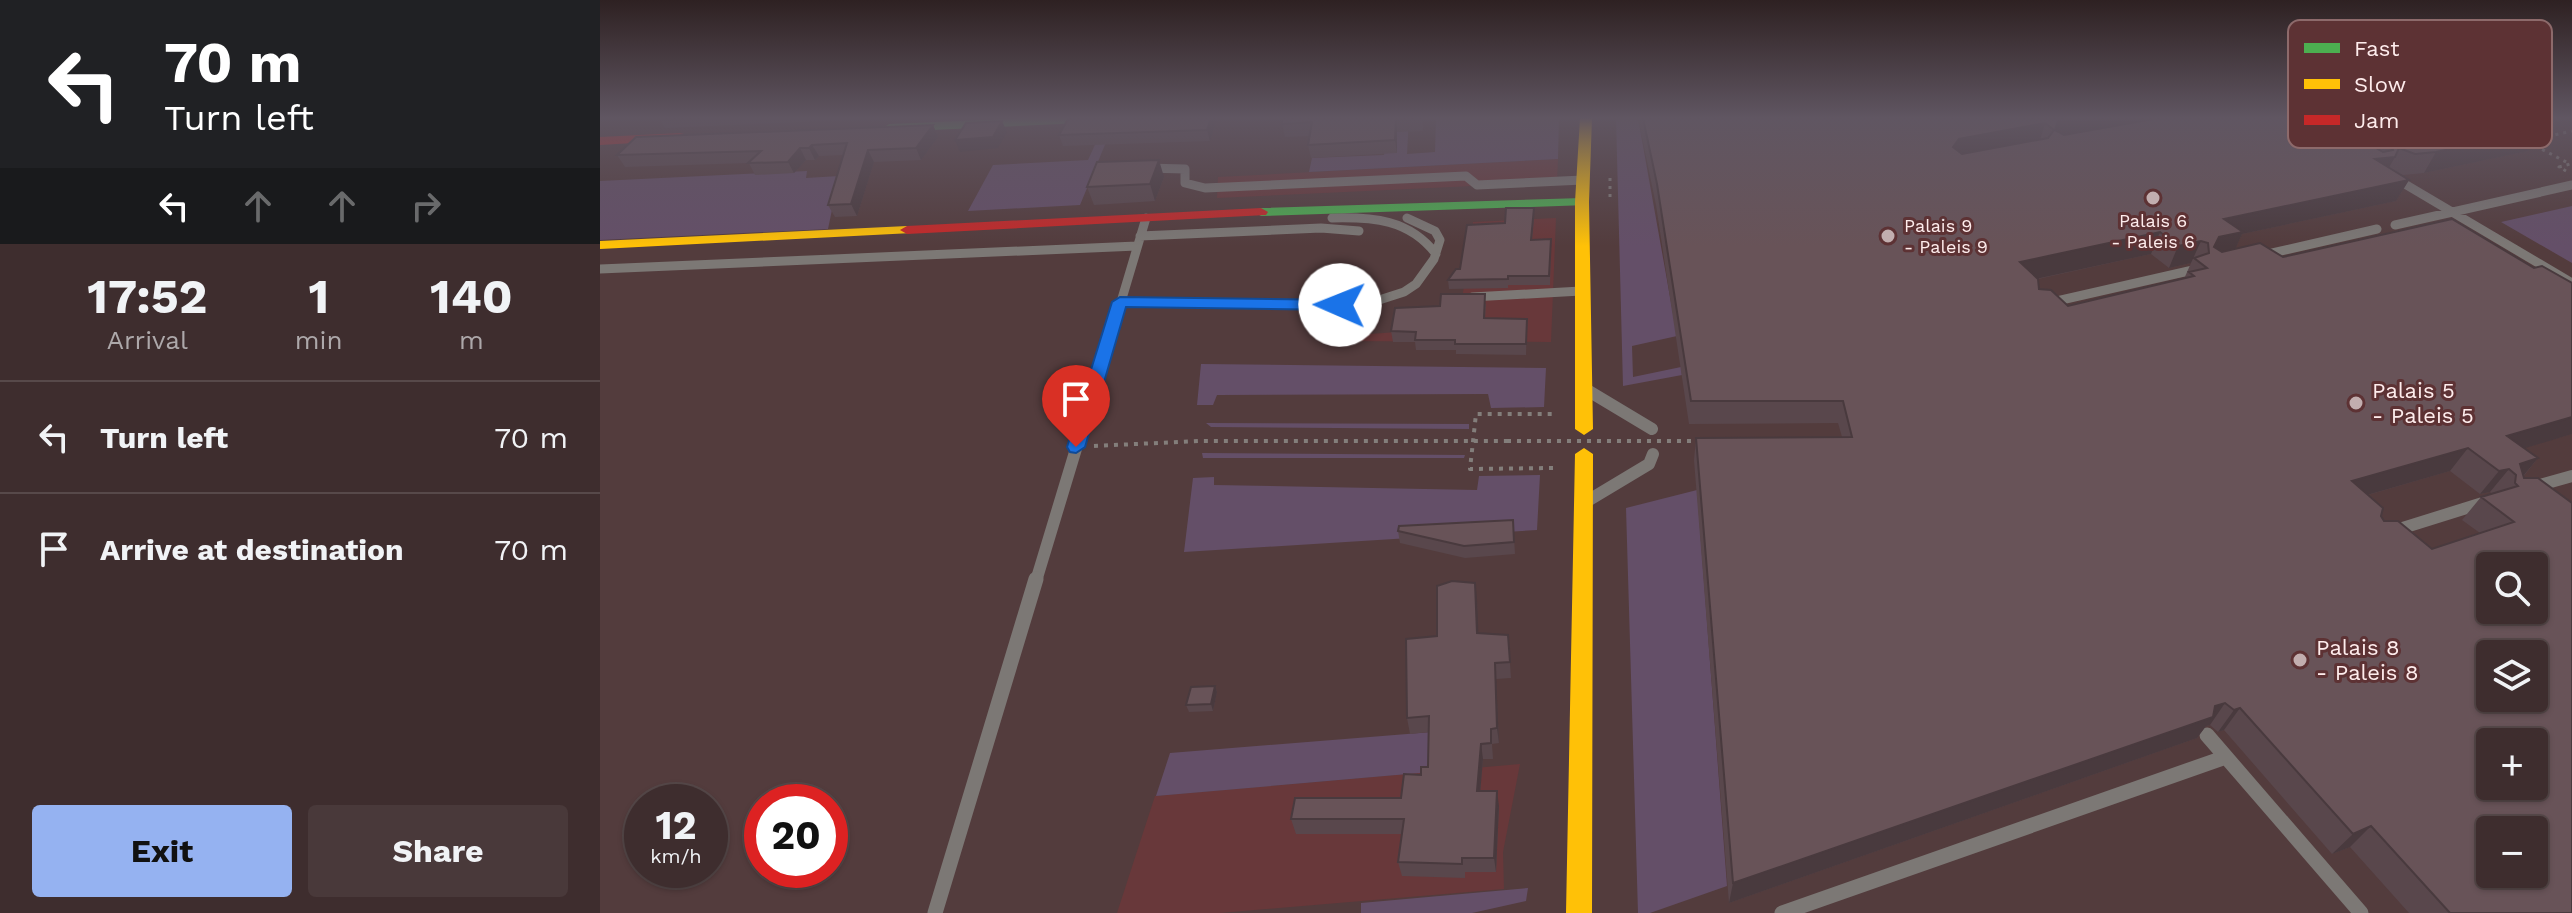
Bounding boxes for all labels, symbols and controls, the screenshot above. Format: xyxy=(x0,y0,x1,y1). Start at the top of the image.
legend xyxy=(2288,20,2552,148)
text: 70 m xyxy=(164,30,301,96)
icon: left xyxy=(32,32,136,136)
text: Fast xyxy=(2354,36,2400,61)
text: Slow xyxy=(2354,72,2406,97)
text: Turn left xyxy=(164,97,314,139)
text: Jam xyxy=(2354,108,2399,133)
icon: left xyxy=(152,184,196,228)
icon: ahead xyxy=(236,184,280,228)
icon: ahead xyxy=(320,184,364,228)
icon: right xyxy=(404,184,448,228)
marker: Palais 6 - Paleis 6 xyxy=(2144,189,2162,207)
place label: Palais 6 - Paleis 6 xyxy=(2111,210,2195,252)
place label: Palais 9 - Paleis 9 xyxy=(1904,215,1988,257)
marker: Palais 9 - Paleis 9 xyxy=(1879,227,1897,245)
position arrow xyxy=(1298,263,1382,347)
text: 17:52 xyxy=(87,268,207,325)
text: 1 xyxy=(308,268,329,325)
text: 140 xyxy=(430,268,513,325)
text: Arrival xyxy=(107,325,188,355)
text: min xyxy=(295,325,343,355)
text: m xyxy=(459,325,484,355)
pin xyxy=(1042,365,1110,447)
icon: arrive xyxy=(1054,377,1098,421)
place label: Palais 5 - Paleis 5 xyxy=(2372,378,2474,428)
marker: Palais 5 - Paleis 5 xyxy=(2347,394,2365,412)
icon: left xyxy=(32,415,76,459)
text: Turn left xyxy=(100,420,228,455)
text: 70 m xyxy=(494,420,568,455)
icon: arrive xyxy=(32,527,76,571)
text: Arrive at destination xyxy=(100,532,404,567)
text: 70 m xyxy=(494,532,568,567)
map controls xyxy=(2476,552,2548,888)
button: search xyxy=(2476,552,2548,624)
place label: Palais 8 - Paleis 8 xyxy=(2316,635,2419,685)
button: layers xyxy=(2476,640,2548,712)
marker: Palais 8 - Paleis 8 xyxy=(2291,651,2309,669)
button: + xyxy=(2476,728,2548,800)
speed limit sign: 20 xyxy=(744,784,848,888)
text: 12 xyxy=(655,802,697,849)
button: Exit xyxy=(32,805,292,897)
button: Share xyxy=(308,805,568,897)
button: − xyxy=(2476,816,2548,888)
text: km/h xyxy=(650,844,702,868)

